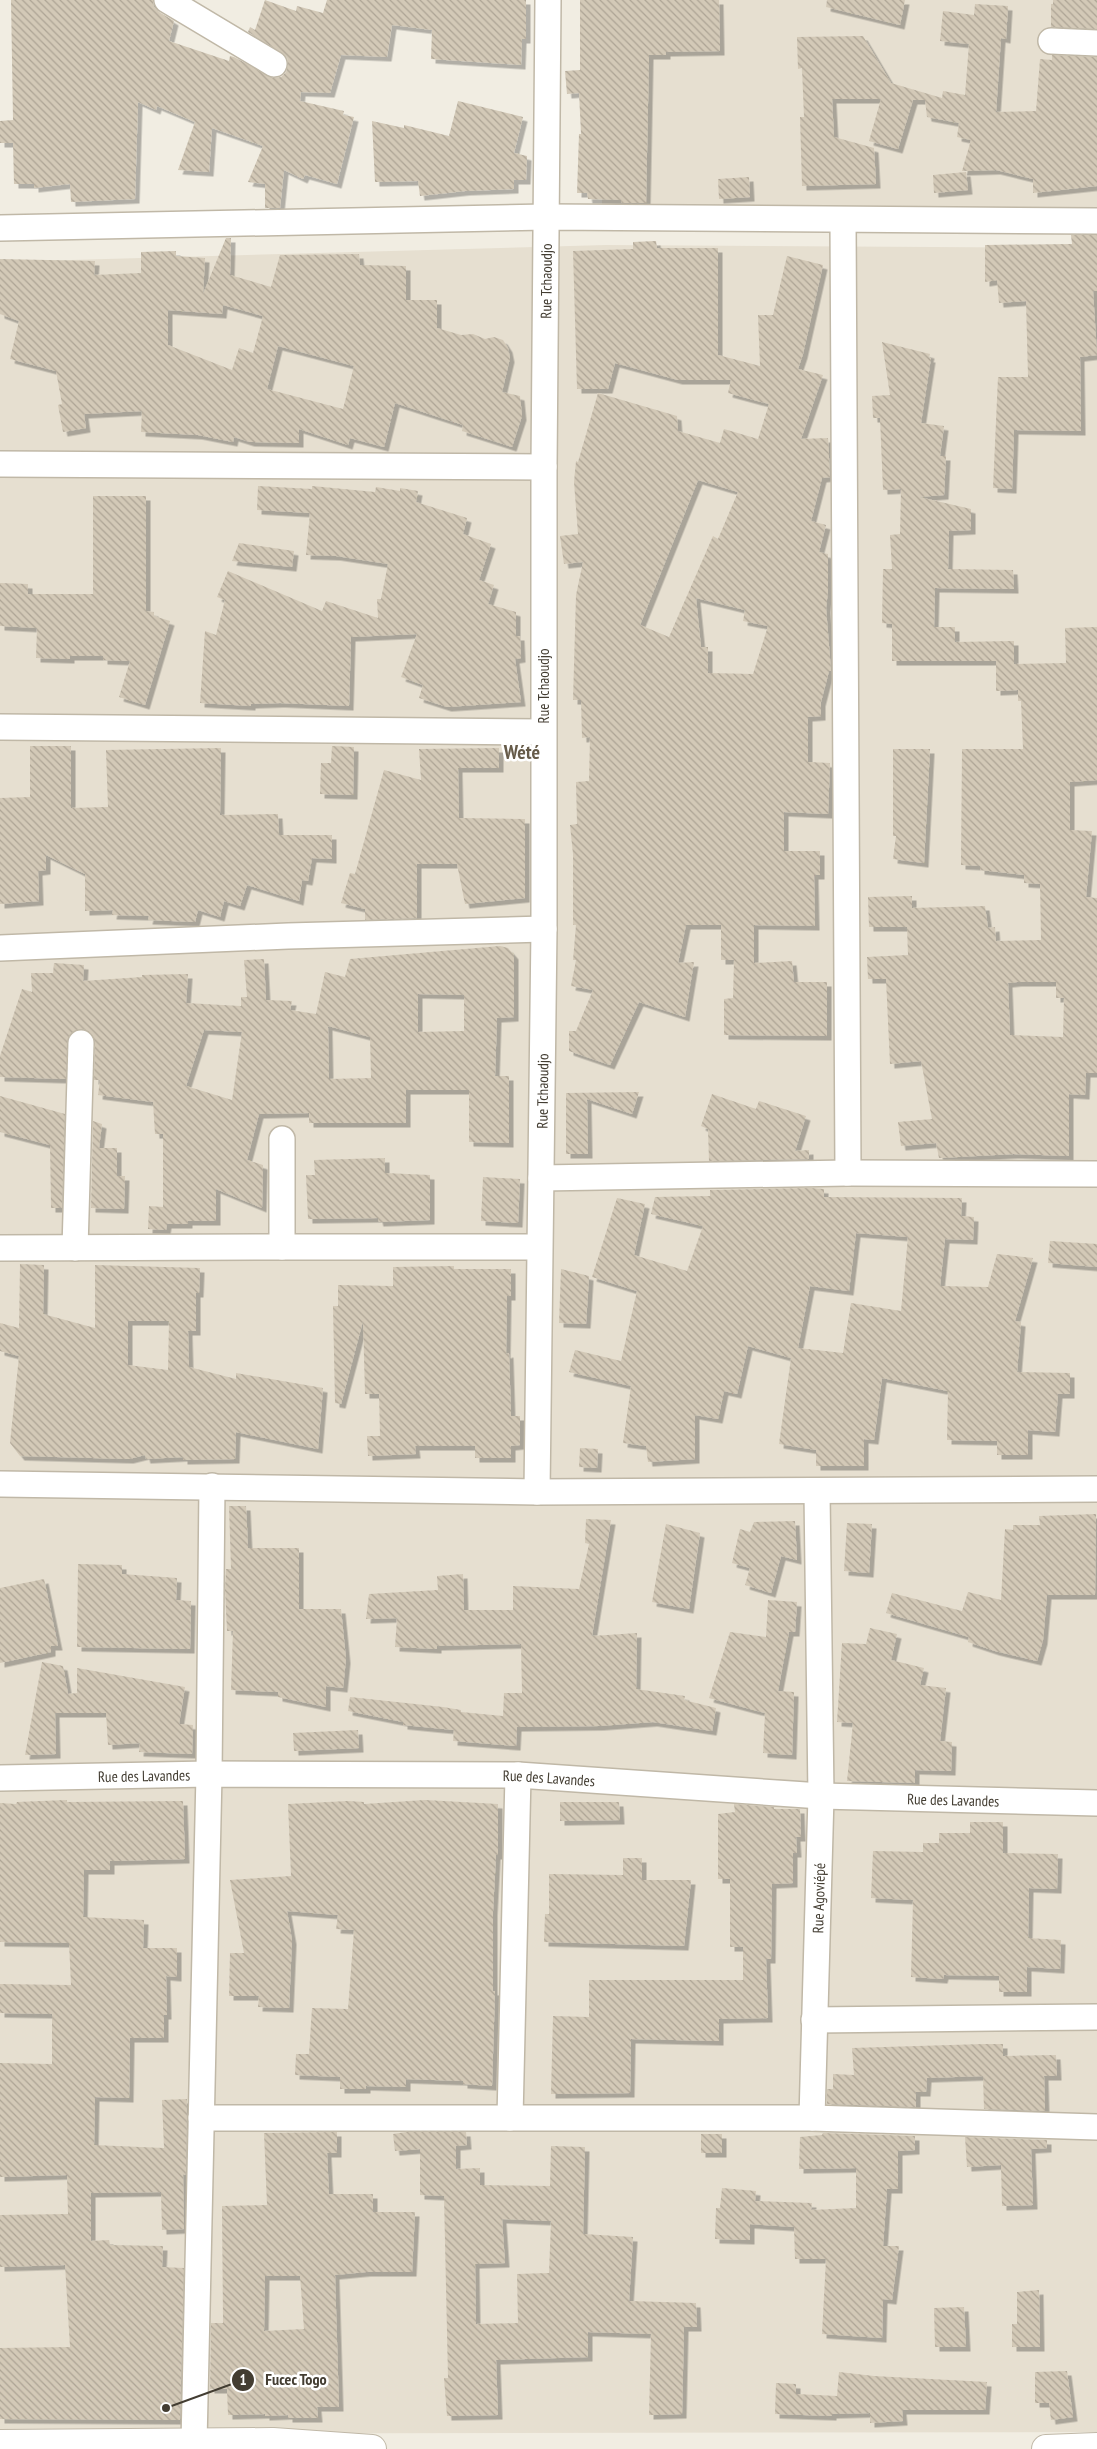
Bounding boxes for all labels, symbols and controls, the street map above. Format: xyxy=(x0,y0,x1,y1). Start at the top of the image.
street label: Rue Tchaoudjo xyxy=(536,243,555,319)
street label: Rue Tchaoudjo xyxy=(534,649,553,724)
district label: Wété xyxy=(503,739,540,765)
street label: Rue Tchaoudjo xyxy=(532,1053,552,1129)
street label: Rue des Lavandes xyxy=(98,1765,190,1786)
street label: Rue des Lavandes xyxy=(503,1765,596,1790)
street label: Rue des Lavandes xyxy=(907,1789,1000,1810)
street label: Rue Agoviépé xyxy=(808,1863,829,1934)
callout: Fucec Togo xyxy=(230,2364,338,2395)
text: Fucec Togo xyxy=(265,2369,327,2389)
text: 1 xyxy=(239,2370,247,2389)

